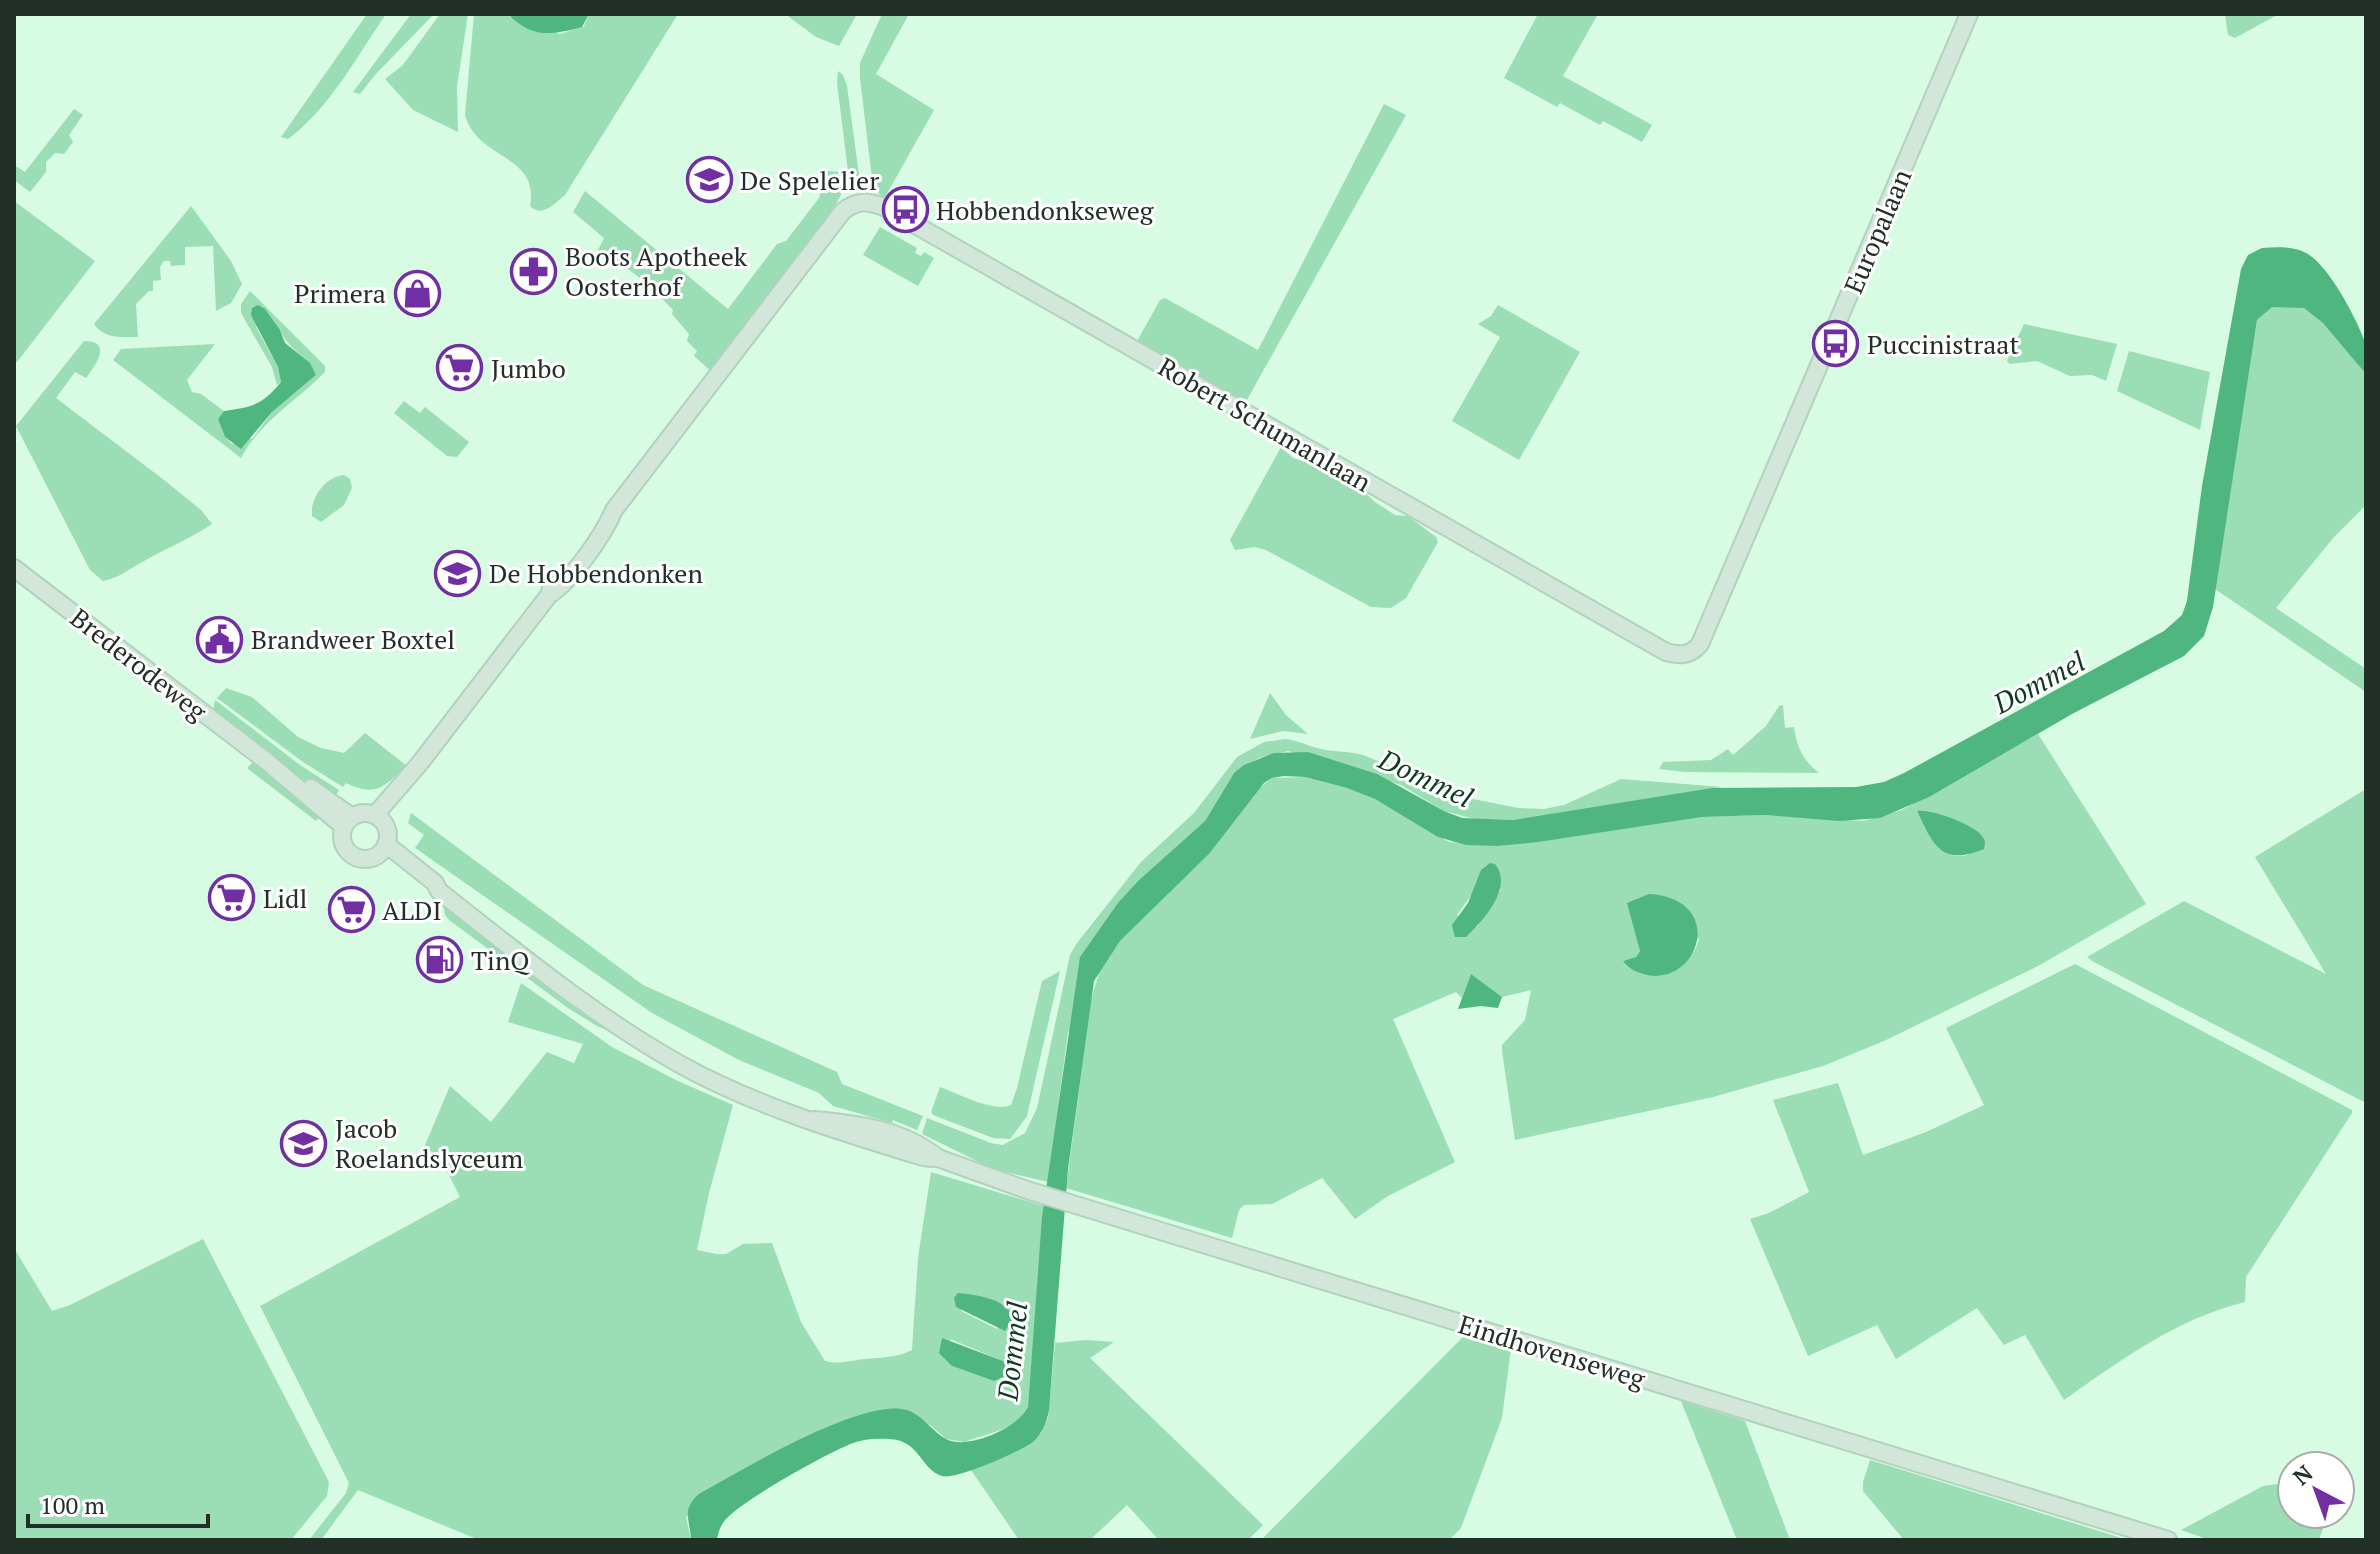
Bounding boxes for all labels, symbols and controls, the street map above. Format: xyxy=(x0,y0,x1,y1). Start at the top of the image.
school or university icon: De Spelelier xyxy=(685,156,733,204)
place label: De Spelelier xyxy=(740,163,879,197)
street label: Europalaan xyxy=(1836,164,1918,298)
bus stop icon: Hobbendonkseweg xyxy=(881,186,929,234)
place label: Hobbendonkseweg xyxy=(936,193,1154,227)
place label: Boots Apotheek Oosterhof xyxy=(565,239,748,303)
pharmacy icon: Boots Apotheek Oosterhof xyxy=(510,247,558,295)
shop icon: Primera xyxy=(393,269,441,317)
place label: Primera xyxy=(294,276,386,310)
bus stop icon: Puccinistraat xyxy=(1812,320,1860,368)
place label: Puccinistraat xyxy=(1867,327,2019,361)
supermarket icon: Jumbo xyxy=(436,344,484,392)
street label: Robert Schumanlaan xyxy=(1152,349,1378,499)
place label: Jumbo xyxy=(491,351,566,385)
school or university icon: De Hobbendonken xyxy=(434,549,482,597)
place label: De Hobbendonken xyxy=(489,556,703,590)
street label: Brederodeweg xyxy=(64,600,214,728)
public building icon: Brandweer Boxtel xyxy=(196,615,244,663)
place label: Brandweer Boxtel xyxy=(251,622,455,656)
water label: Dommel xyxy=(1986,642,2092,722)
water label: Dommel xyxy=(1372,740,1479,816)
supermarket icon: Lidl xyxy=(208,874,256,922)
place label: Lidl xyxy=(263,881,307,915)
supermarket icon: ALDI xyxy=(327,886,375,934)
place label: ALDI xyxy=(382,893,442,927)
fuel station icon: TinQ xyxy=(416,936,464,984)
place label: TinQ xyxy=(471,943,530,977)
place label: Jacob Roelandslyceum xyxy=(335,1111,523,1175)
school or university icon: Jacob Roelandslyceum xyxy=(280,1119,328,1167)
water label: Dommel xyxy=(988,1300,1036,1403)
street label: Eindhovenseweg xyxy=(1455,1307,1650,1396)
north arrow xyxy=(2276,1450,2356,1530)
text: N xyxy=(2287,1458,2319,1491)
scale bar xyxy=(28,1478,208,1528)
text: 100 m xyxy=(40,1489,105,1521)

